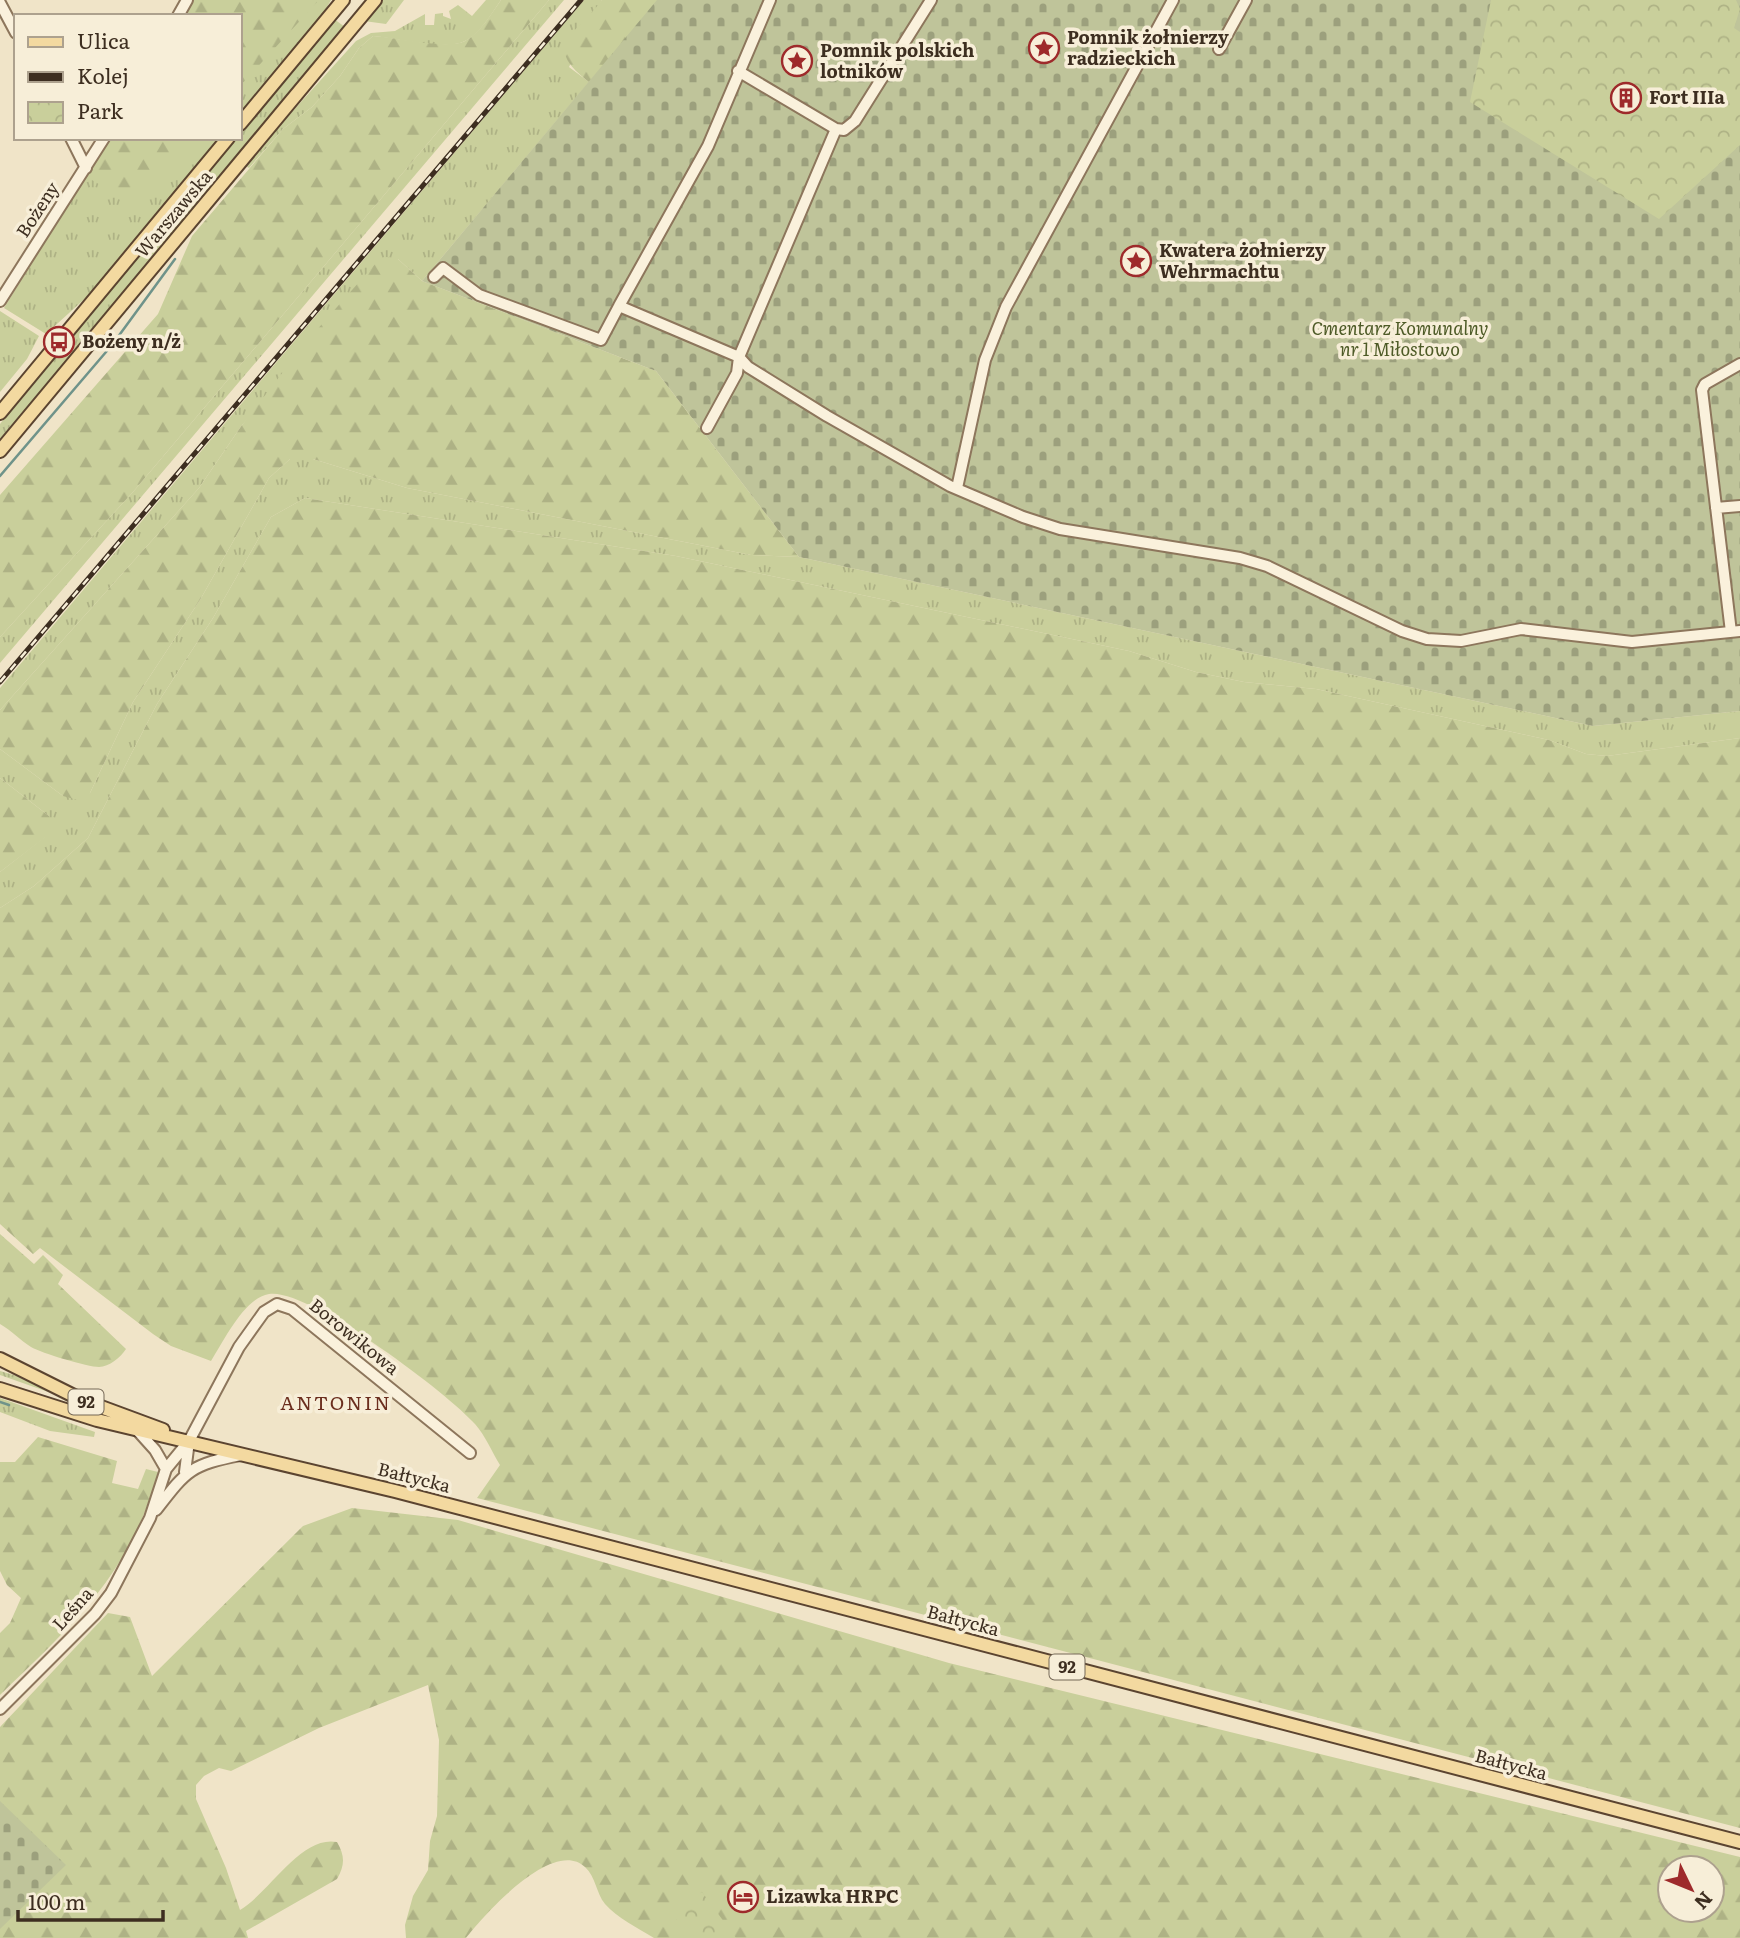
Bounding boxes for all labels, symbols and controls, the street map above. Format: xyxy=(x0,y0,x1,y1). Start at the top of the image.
legend xyxy=(14,14,242,140)
place label: Pomnik żołnierzy radzieckich xyxy=(1067,23,1229,71)
text: Ulica xyxy=(77,24,131,55)
place icon: Pomnik żołnierzy radzieckich xyxy=(1027,31,1061,65)
place label: Pomnik polskich lotników xyxy=(820,36,974,84)
place icon: Pomnik polskich lotników xyxy=(780,44,814,78)
text: Kolej xyxy=(77,59,129,90)
building icon: Fort IIIa xyxy=(1609,81,1643,115)
place label: Fort IIIa xyxy=(1649,83,1725,110)
text: Park xyxy=(77,94,123,125)
street label: Warszawska xyxy=(128,163,218,263)
street label: Bożeny xyxy=(9,175,65,242)
place label: Kwatera żołnierzy Wehrmachtu xyxy=(1159,236,1326,284)
place icon: Kwatera żołnierzy Wehrmachtu xyxy=(1119,244,1153,278)
park label: Cmentarz Komunalny nr 1 Miłostowo xyxy=(1312,314,1488,362)
bus stop icon: Bożeny n/ż xyxy=(42,325,76,359)
place label: Bożeny n/ż xyxy=(82,327,181,354)
street label: Borowikowa xyxy=(304,1291,406,1381)
district label: ANTONIN xyxy=(280,1388,392,1416)
road number: 92 xyxy=(68,1390,104,1414)
street label: Bałtycka xyxy=(375,1454,454,1499)
street label: Leśna xyxy=(45,1580,99,1636)
street label: Bałtycka xyxy=(924,1597,1003,1642)
road number: 92 xyxy=(1050,1654,1084,1680)
street label: Bałtycka xyxy=(1472,1741,1551,1786)
north arrow xyxy=(1656,1854,1726,1924)
scale bar xyxy=(18,1878,163,1922)
hotel icon: Lizawka HRPC xyxy=(726,1880,760,1914)
place label: Lizawka HRPC xyxy=(766,1882,899,1909)
text: 100 m xyxy=(28,1885,85,1916)
text: N xyxy=(1688,1886,1720,1917)

